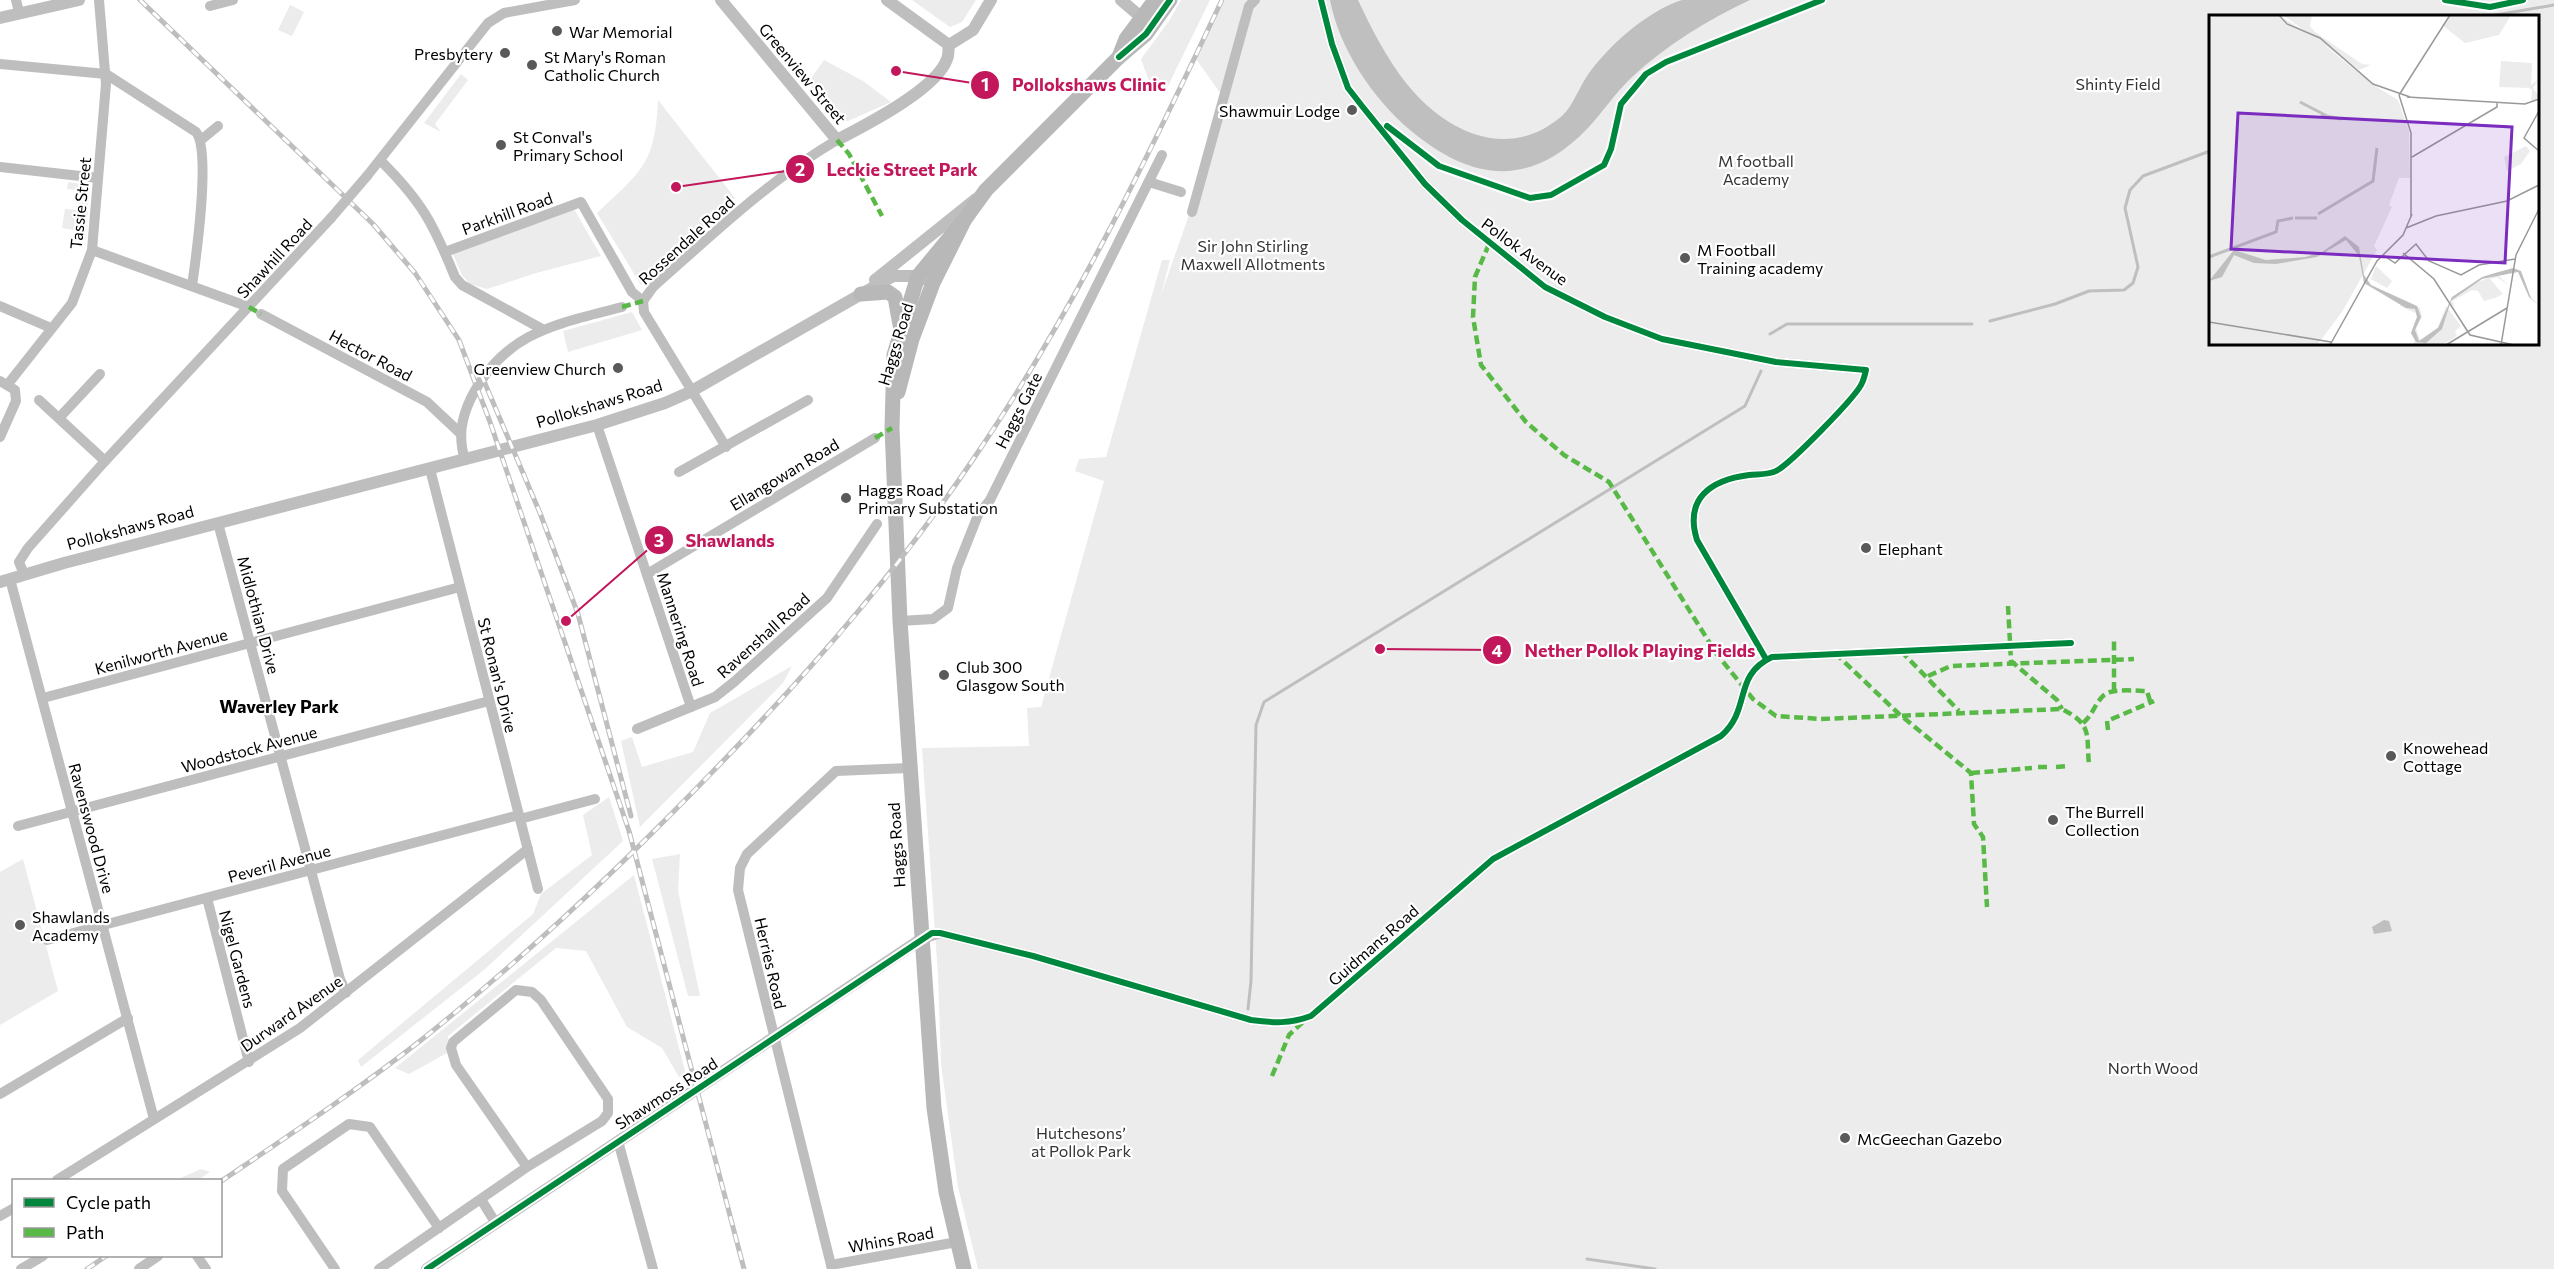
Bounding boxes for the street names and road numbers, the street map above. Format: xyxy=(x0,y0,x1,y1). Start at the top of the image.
street label: Greenview Street xyxy=(755,19,851,127)
street label: Tassie Street xyxy=(66,156,94,250)
street label: Parkhill Road xyxy=(459,188,555,238)
street label: Rossendale Road xyxy=(634,192,738,288)
street label: Pollok Avenue xyxy=(1478,213,1572,289)
street label: Shawhill Road xyxy=(232,214,316,302)
street label: Haggs Road xyxy=(873,300,917,388)
street label: Hector Road xyxy=(326,325,416,385)
street label: Haggs Gate xyxy=(991,369,1045,451)
street label: Pollokshaws Road xyxy=(534,375,664,431)
street label: Ellangowan Road xyxy=(726,434,842,514)
street label: Pollokshaws Road xyxy=(64,501,196,553)
street label: Midlothian Drive xyxy=(234,554,284,676)
street label: Mannering Road xyxy=(654,569,708,689)
street label: Ravenshall Road xyxy=(713,589,813,681)
street label: St Ronan's Drive xyxy=(475,616,521,734)
street label: Kenilworth Avenue xyxy=(93,624,229,678)
street label: Woodstock Avenue xyxy=(179,722,319,776)
street label: Ravenswood Drive xyxy=(65,761,119,895)
street label: Haggs Road xyxy=(884,802,908,888)
street label: Peveril Avenue xyxy=(226,840,332,886)
street label: Guidmans Road xyxy=(1324,901,1422,989)
street label: Nigel Gardens xyxy=(216,908,260,1010)
street label: Herries Road xyxy=(751,915,791,1011)
street label: Durward Avenue xyxy=(236,971,346,1055)
street label: Shawmoss Road xyxy=(611,1053,721,1133)
street label: Whins Road xyxy=(847,1222,935,1256)

